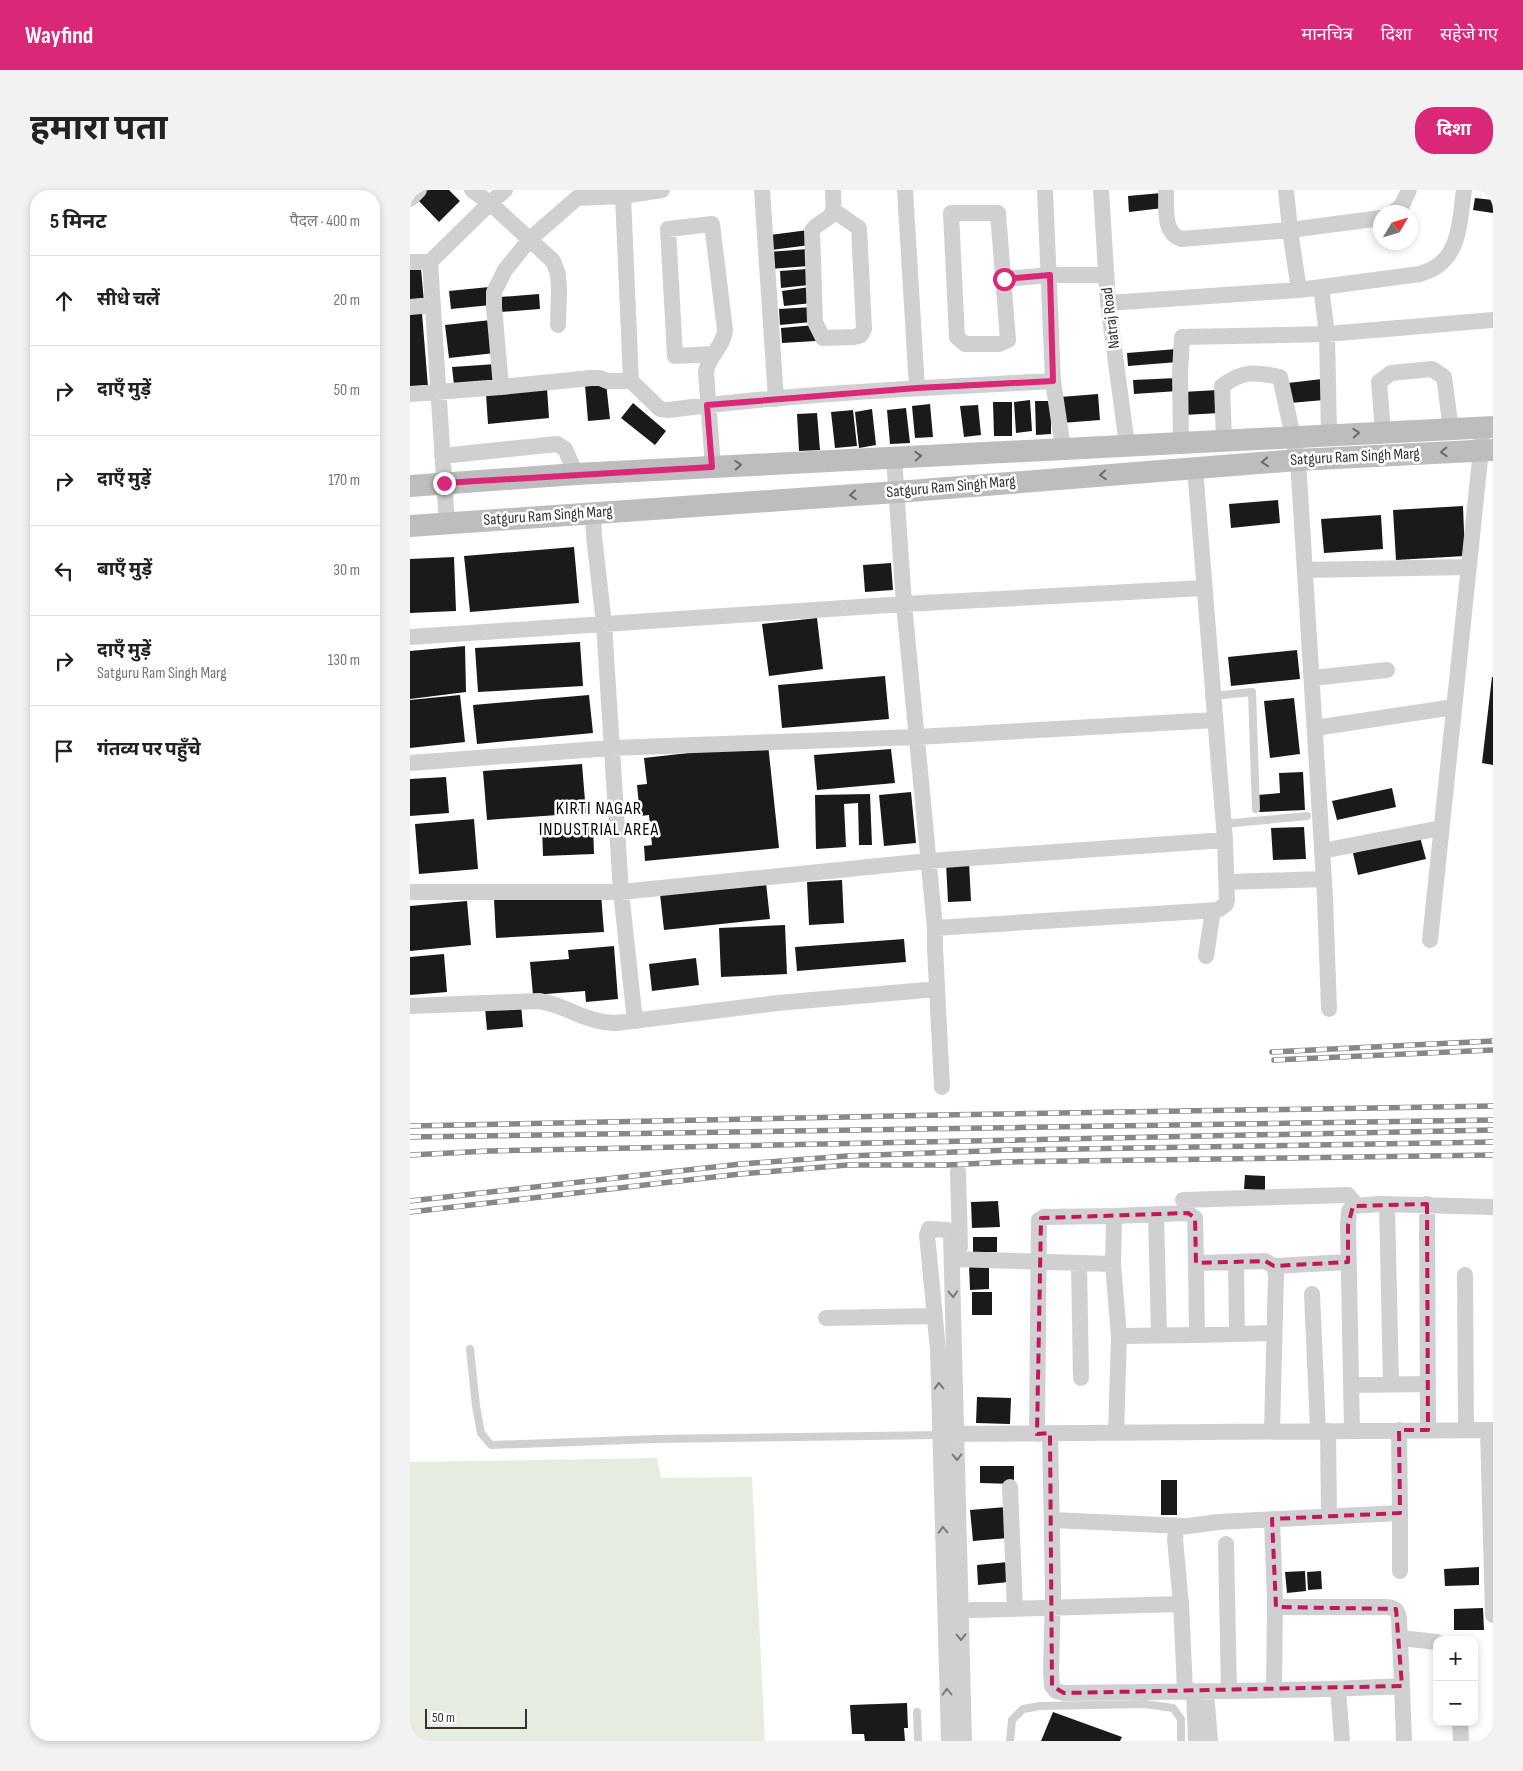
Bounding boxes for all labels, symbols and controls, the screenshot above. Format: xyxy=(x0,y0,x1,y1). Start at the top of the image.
text: Wayfind xyxy=(25,21,93,50)
text: मानचित्र xyxy=(1301,24,1353,45)
text: दिशा xyxy=(1381,24,1412,45)
text: सहेजे गए xyxy=(1440,24,1498,45)
text: हमारा पता xyxy=(30,107,168,150)
button: दिशा xyxy=(1415,107,1493,154)
north arrow xyxy=(1373,205,1418,250)
text: 5 मिनट xyxy=(50,209,107,234)
text: पैदल · 400 m xyxy=(290,212,360,231)
route start xyxy=(993,268,1016,291)
street label: Natraj Road xyxy=(1098,286,1124,350)
icon: ahead xyxy=(50,287,78,315)
text: सीधे चलें xyxy=(97,288,160,311)
text: 20 m xyxy=(333,291,360,310)
icon: right xyxy=(50,377,78,405)
text: दाएँ मुड़ें xyxy=(97,378,151,401)
text: 50 m xyxy=(334,381,360,400)
one-way arrow xyxy=(1352,428,1360,439)
street label: Satguru Ram Singh Marg xyxy=(1290,444,1420,470)
one-way arrow xyxy=(1440,447,1448,458)
one-way arrow xyxy=(914,451,922,462)
one-way arrow xyxy=(1260,457,1268,468)
one-way arrow xyxy=(734,460,742,471)
icon: right xyxy=(50,467,78,495)
text: दाएँ मुड़ें xyxy=(97,468,151,491)
one-way arrow xyxy=(1098,470,1106,481)
text: 170 m xyxy=(328,471,360,490)
route end xyxy=(433,472,456,495)
street label: Satguru Ram Singh Marg xyxy=(886,472,1016,502)
one-way arrow xyxy=(849,489,857,500)
street label: Satguru Ram Singh Marg xyxy=(483,502,613,530)
icon: left xyxy=(50,557,78,585)
text: बाएँ मुड़ें xyxy=(97,558,152,581)
text: 30 m xyxy=(333,561,360,580)
text: दाएँ मुड़ें xyxy=(97,639,151,662)
icon: right xyxy=(50,647,78,675)
text: 130 m xyxy=(328,651,360,670)
text: Satguru Ram Singh Marg xyxy=(97,664,227,683)
icon: arrive xyxy=(50,737,78,765)
text: गंतव्य पर पहुँचे xyxy=(97,738,201,761)
district label: KIRTI NAGAR INDUSTRIAL AREA xyxy=(539,798,659,840)
one-way arrow xyxy=(948,1291,958,1299)
one-way arrow xyxy=(933,1382,944,1390)
one-way arrow xyxy=(952,1453,963,1461)
one-way arrow xyxy=(938,1526,948,1534)
one-way arrow xyxy=(956,1633,967,1641)
map controls xyxy=(1433,1636,1478,1726)
button: + xyxy=(1433,1636,1478,1681)
button: − xyxy=(1433,1681,1478,1726)
one-way arrow xyxy=(942,1688,953,1696)
scale bar xyxy=(425,1706,528,1729)
text: 50 m xyxy=(432,1709,455,1726)

